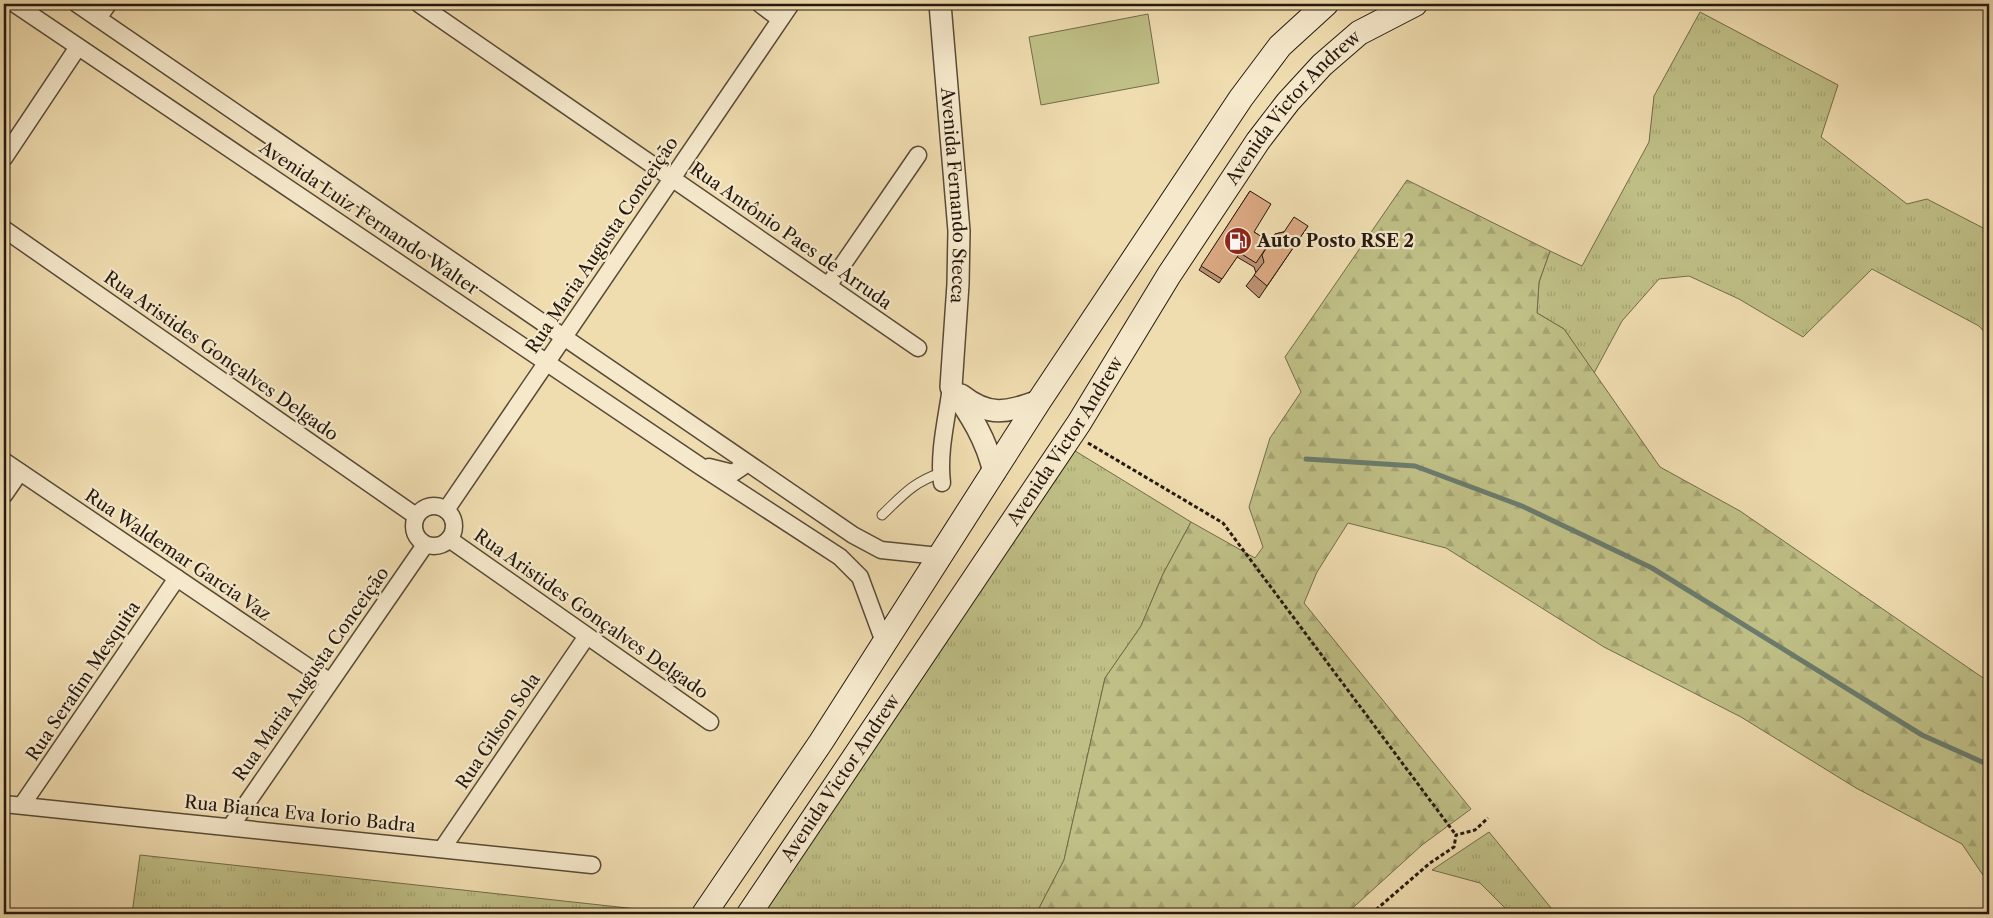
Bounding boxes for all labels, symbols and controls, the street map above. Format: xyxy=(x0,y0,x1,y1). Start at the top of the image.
street label: Avenida Victor Andrew xyxy=(1221,25,1366,190)
street label: Avenida Fernando Stecca xyxy=(936,85,970,305)
street label: Rua Maria Augusta Conceição xyxy=(521,133,683,357)
street label: Avenida Luiz Fernando Walter xyxy=(254,136,483,300)
street label: Rua Antônio Paes de Arruda xyxy=(686,158,896,314)
fuel station icon: Auto Posto RSE 2 xyxy=(1223,226,1253,256)
place label: Auto Posto RSE 2 xyxy=(1256,230,1414,252)
street label: Rua Aristides Gonçalves Delgado xyxy=(100,266,342,446)
street label: Avenida Victor Andrew xyxy=(1002,351,1128,530)
street label: Rua Waldemar Garcia Vaz xyxy=(81,484,275,626)
street label: Rua Aristides Gonçalves Delgado xyxy=(470,524,712,704)
street label: Rua Maria Augusta Conceição xyxy=(228,563,394,785)
street label: Rua Serafim Mesquita xyxy=(21,596,145,765)
street label: Rua Gilson Sola xyxy=(451,668,545,793)
street label: Avenida Victor Andrew xyxy=(776,689,905,867)
street label: Rua Bianca Eva Iorio Badra xyxy=(183,791,417,837)

